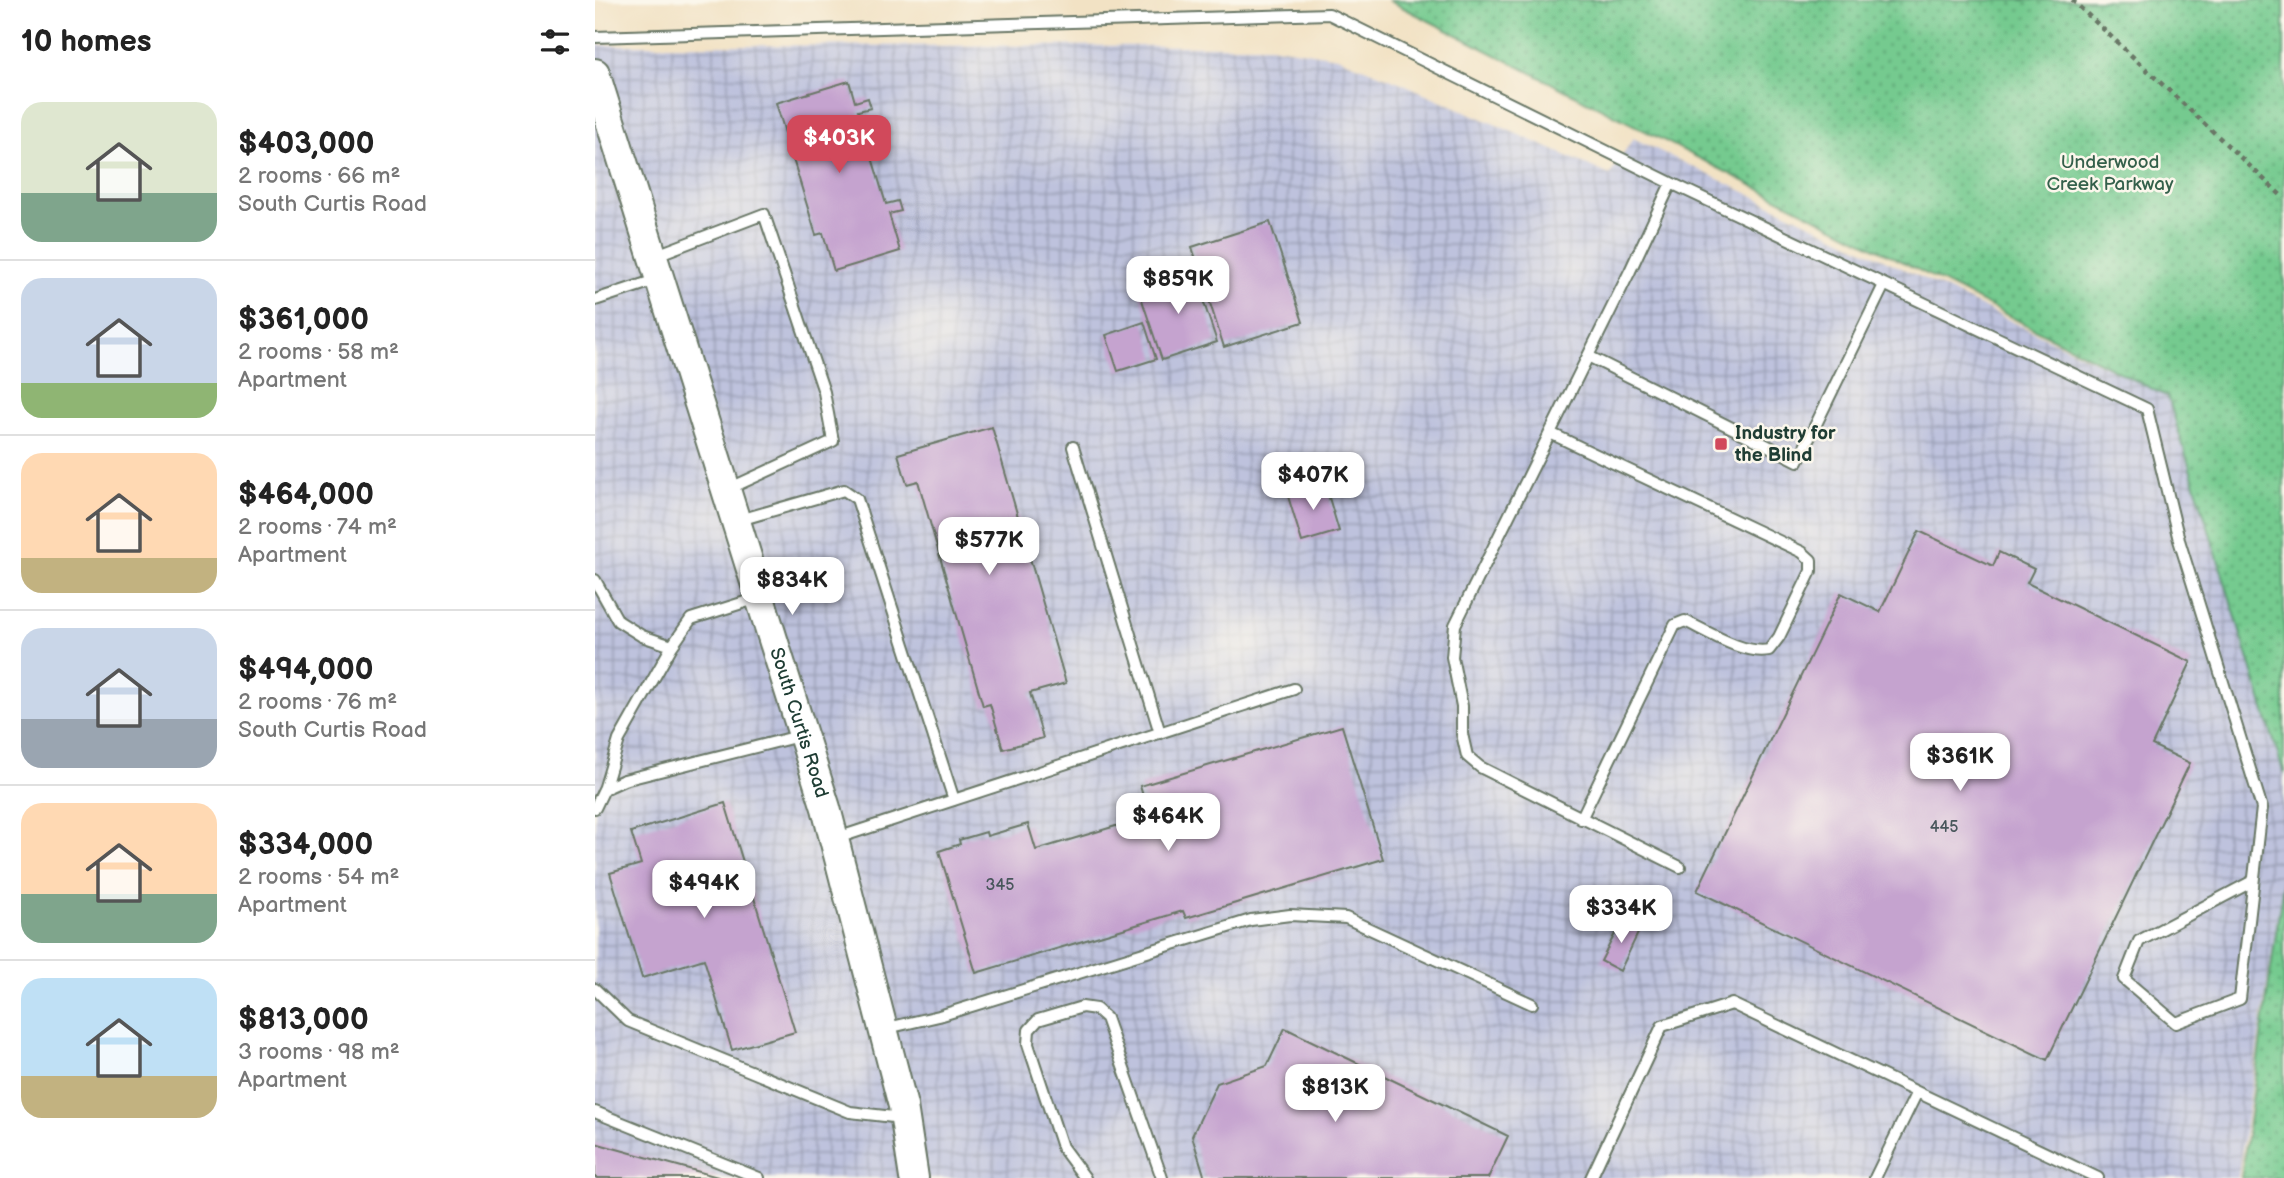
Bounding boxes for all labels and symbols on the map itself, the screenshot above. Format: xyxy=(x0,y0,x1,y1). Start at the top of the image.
pin: $403K xyxy=(790,116,888,175)
park label: Underwood Creek Parkway xyxy=(2046,151,2174,196)
pin: $859K xyxy=(1129,256,1227,316)
place label: Industry for the Blind xyxy=(1734,422,1836,467)
marker: Industry for the Blind xyxy=(1713,436,1729,452)
pin: $407K xyxy=(1264,452,1362,512)
pin: $577K xyxy=(940,518,1038,577)
pin: $834K xyxy=(743,558,841,617)
street label: South Curtis Road xyxy=(765,645,834,801)
pin: $361K xyxy=(1911,734,2009,793)
pin: $464K xyxy=(1119,794,1217,853)
house number: 445 xyxy=(1930,818,1958,837)
pin: $494K xyxy=(655,860,753,920)
house number: 345 xyxy=(986,876,1014,895)
pin: $334K xyxy=(1572,886,1670,945)
pin: $813K xyxy=(1286,1064,1384,1124)

